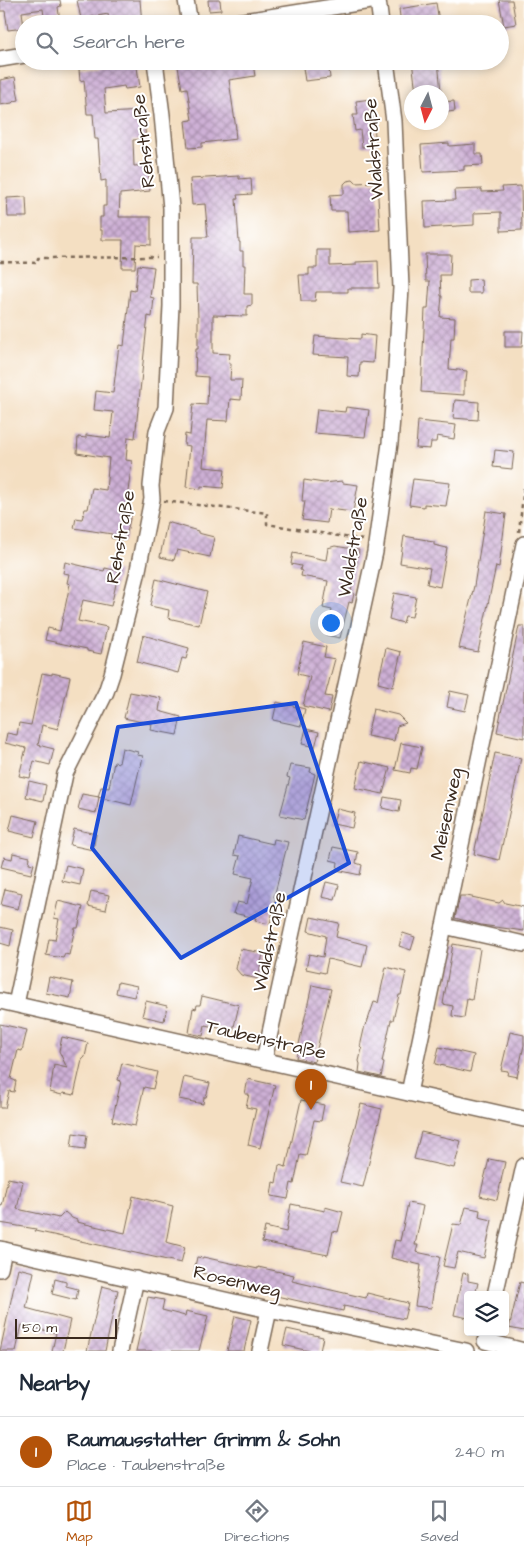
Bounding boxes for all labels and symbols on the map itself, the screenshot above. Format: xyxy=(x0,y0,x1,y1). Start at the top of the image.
north arrow xyxy=(404,85,449,130)
street label: Rehstraße xyxy=(126,93,162,189)
street label: Waldstraße xyxy=(357,97,391,201)
street label: Rehstraße xyxy=(100,488,142,586)
street label: Waldstraße xyxy=(331,495,375,599)
your location xyxy=(318,610,344,636)
street label: Meisenweg xyxy=(424,765,471,863)
street label: Waldstraße xyxy=(246,890,294,994)
street label: Taubenstraße xyxy=(203,1013,329,1067)
pin: 1 xyxy=(295,1069,327,1110)
street label: Rosenweg xyxy=(190,1259,284,1306)
scale bar xyxy=(15,1316,118,1339)

